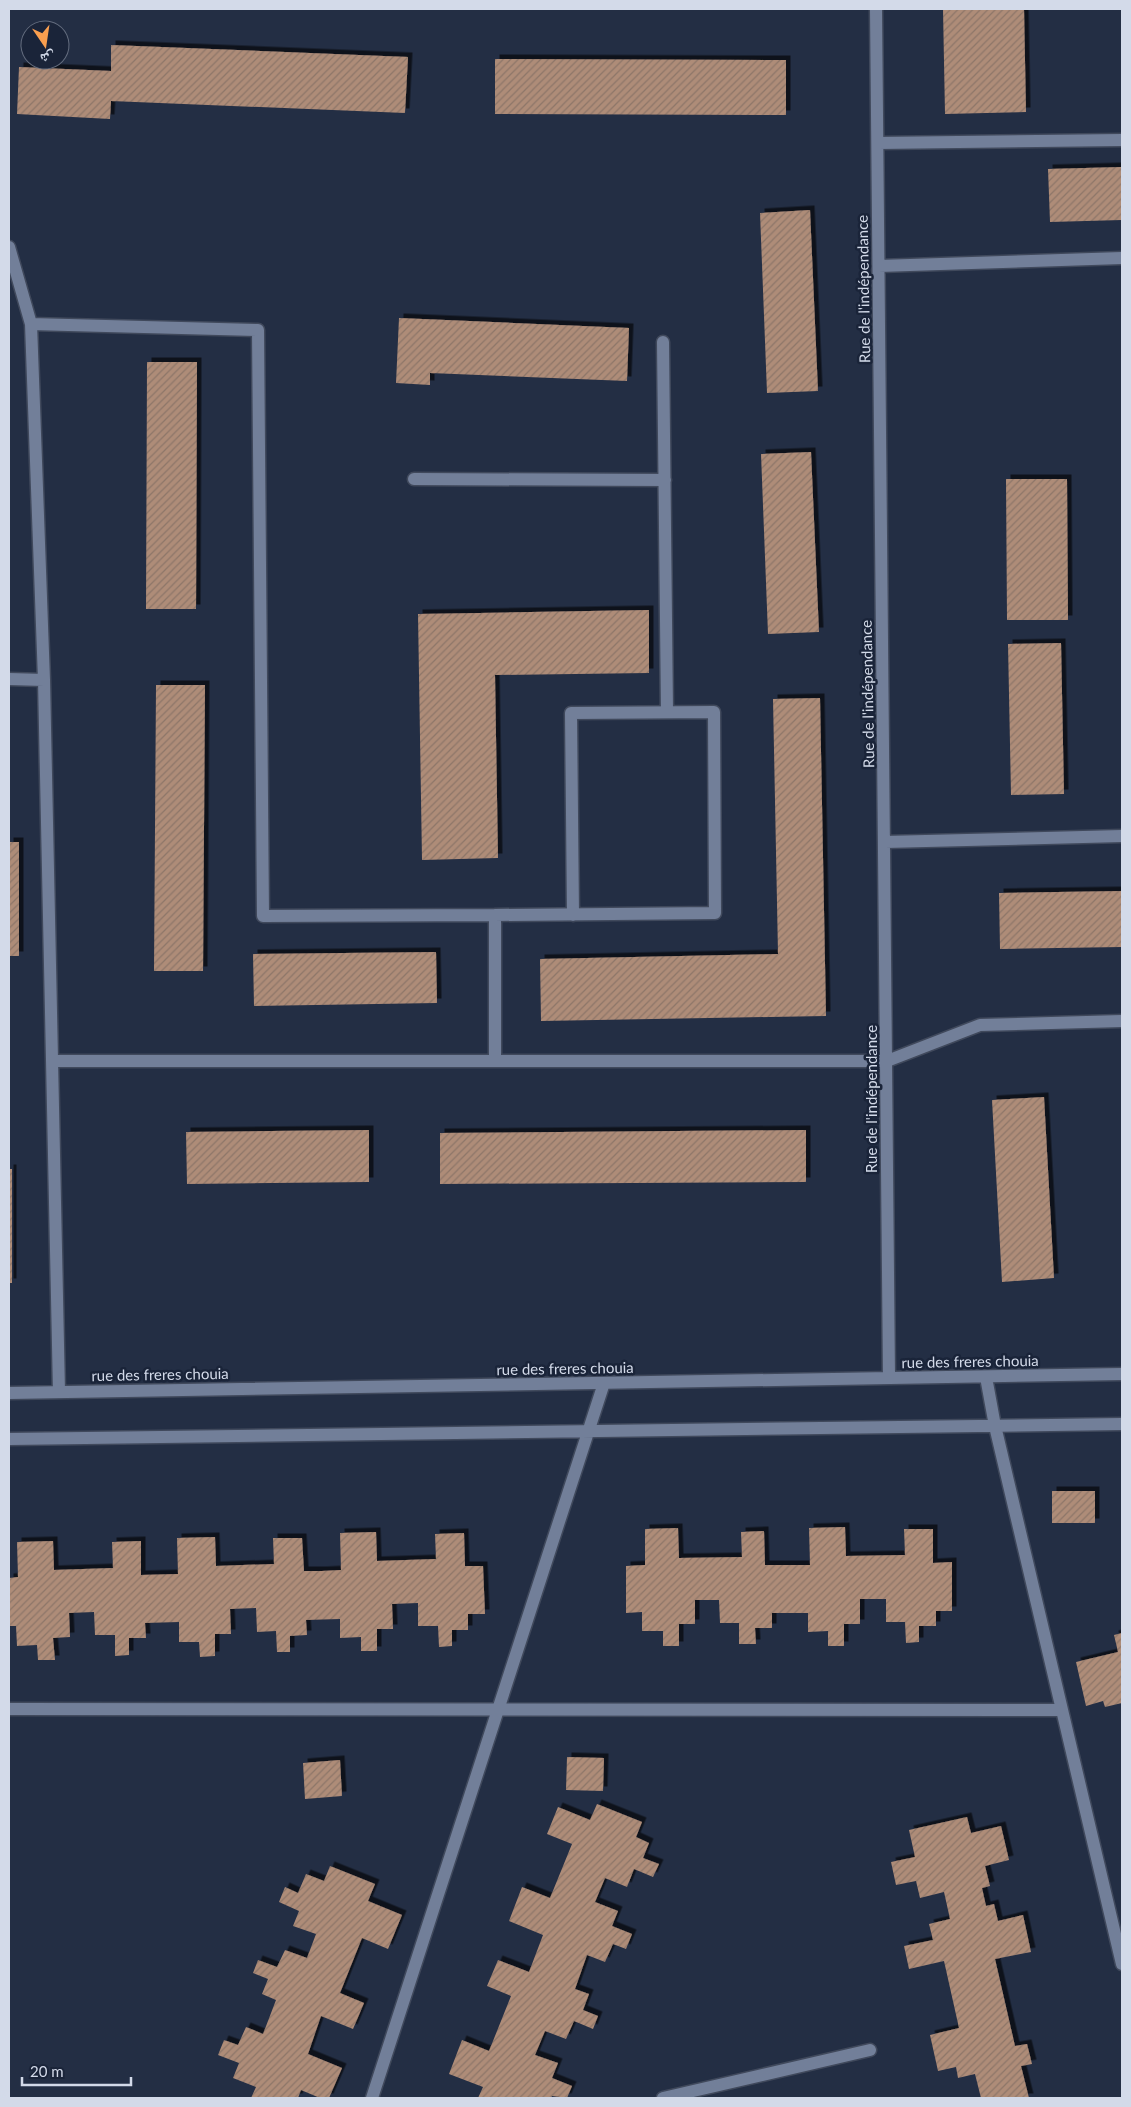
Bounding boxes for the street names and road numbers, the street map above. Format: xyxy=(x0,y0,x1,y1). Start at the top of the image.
street label: Rue de l'indépendance xyxy=(853,215,873,363)
street label: Rue de l'indépendance xyxy=(857,620,877,768)
street label: Rue de l'indépendance xyxy=(862,1025,880,1173)
street label: rue des freres chouia xyxy=(901,1351,1039,1371)
street label: rue des freres chouia xyxy=(496,1358,634,1378)
street label: rue des freres chouia xyxy=(91,1364,229,1384)

